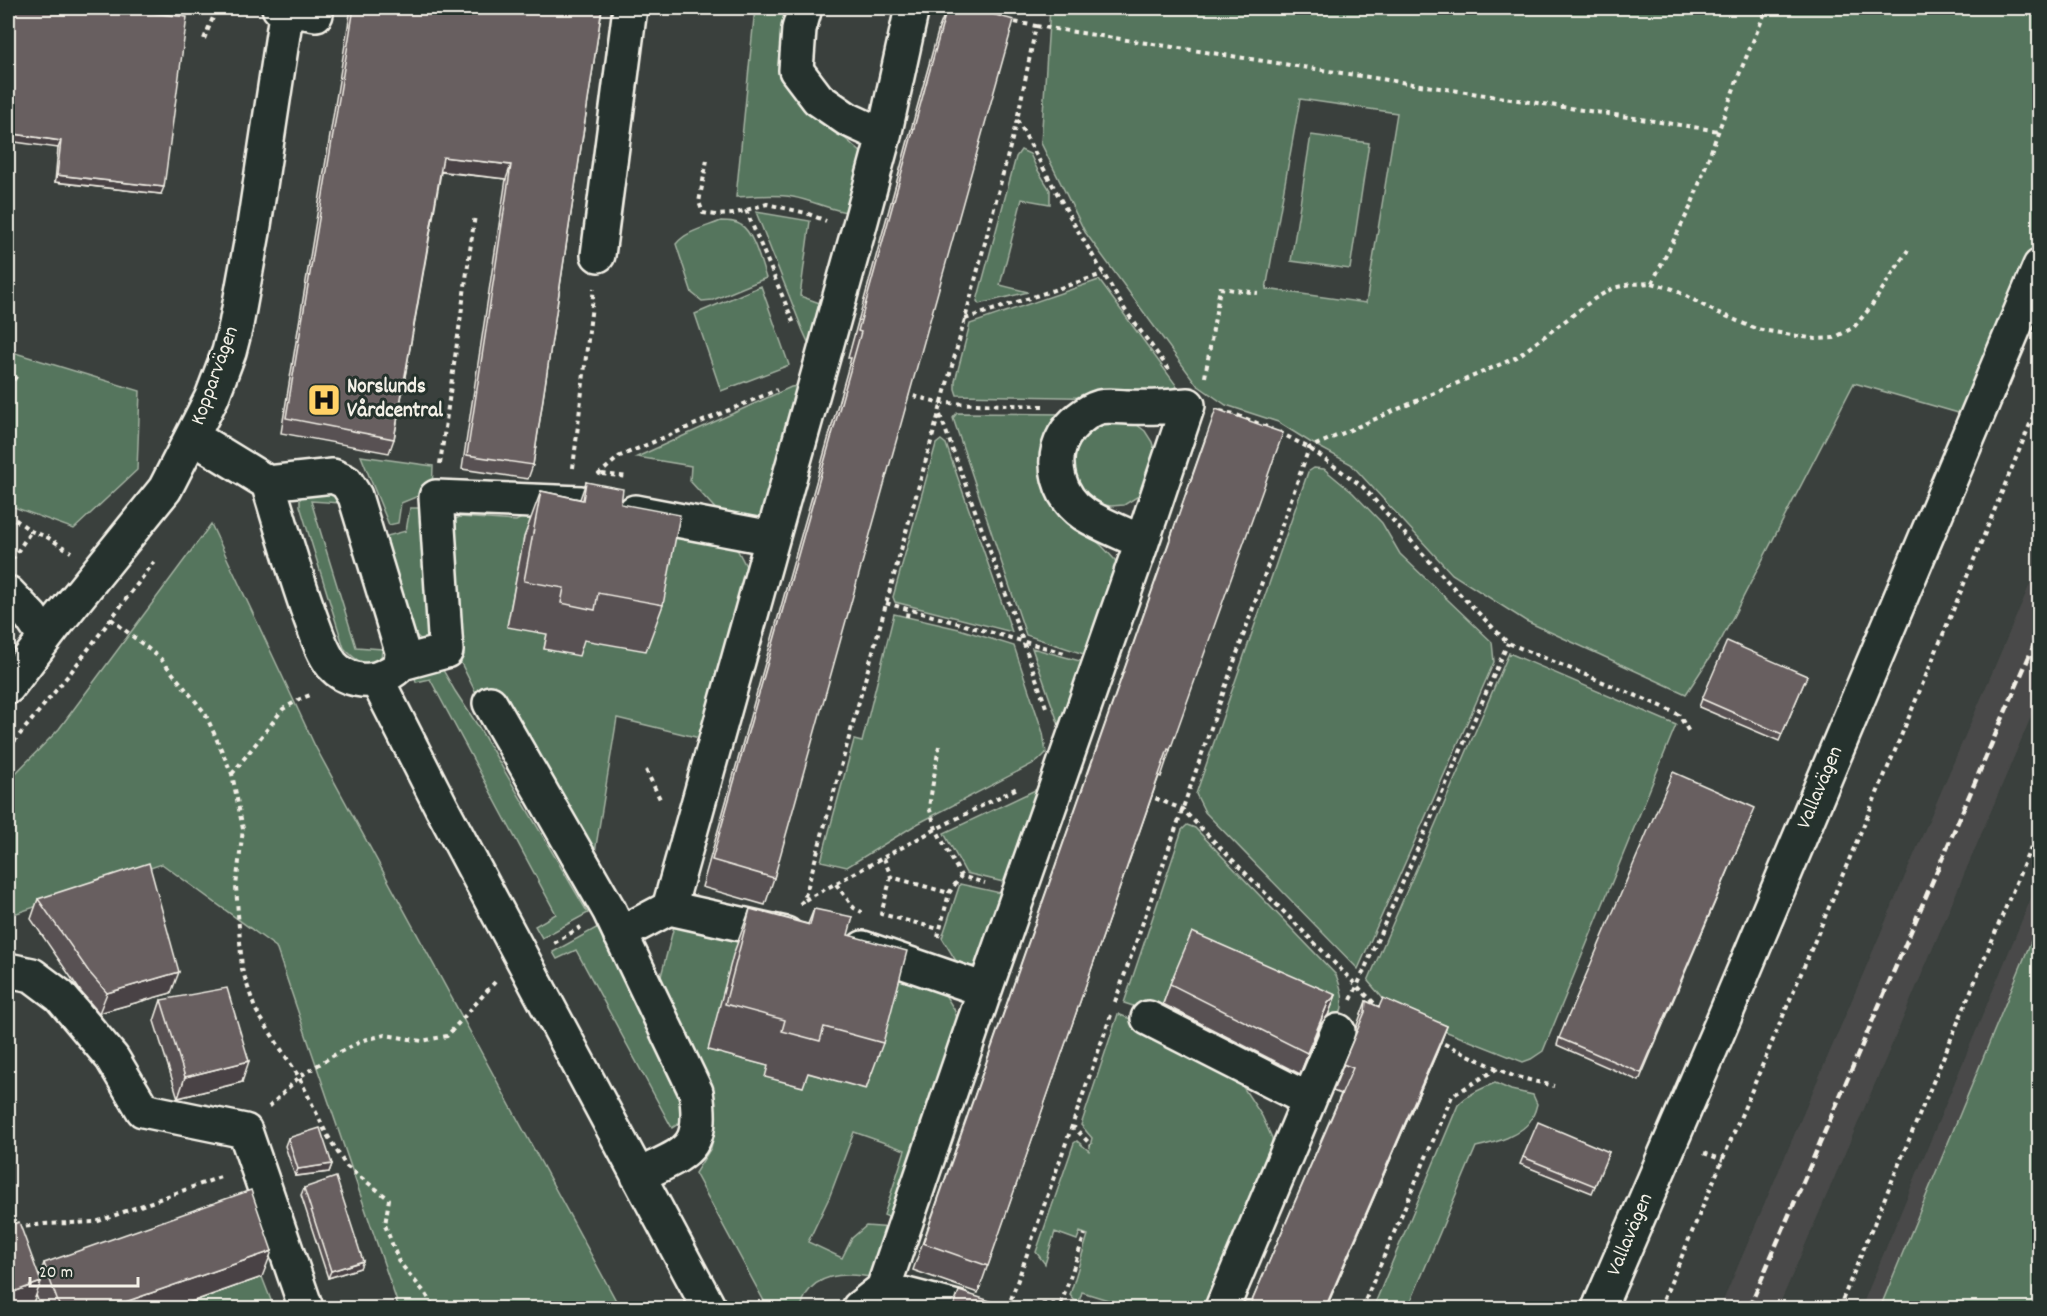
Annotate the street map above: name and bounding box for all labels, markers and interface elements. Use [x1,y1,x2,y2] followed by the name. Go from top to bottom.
[184,322,248,430] street label: Kopparvägen
[347,373,444,427] place label: Norslunds Vårdcentral
[306,382,342,418] hospital icon: Norslunds Vårdcentral
[1790,742,1852,834] street label: Vallavägen
[1600,1189,1662,1281] street label: Vallavägen
[30,1250,138,1288] scale bar
[39,1261,73,1286] text: 20 m

